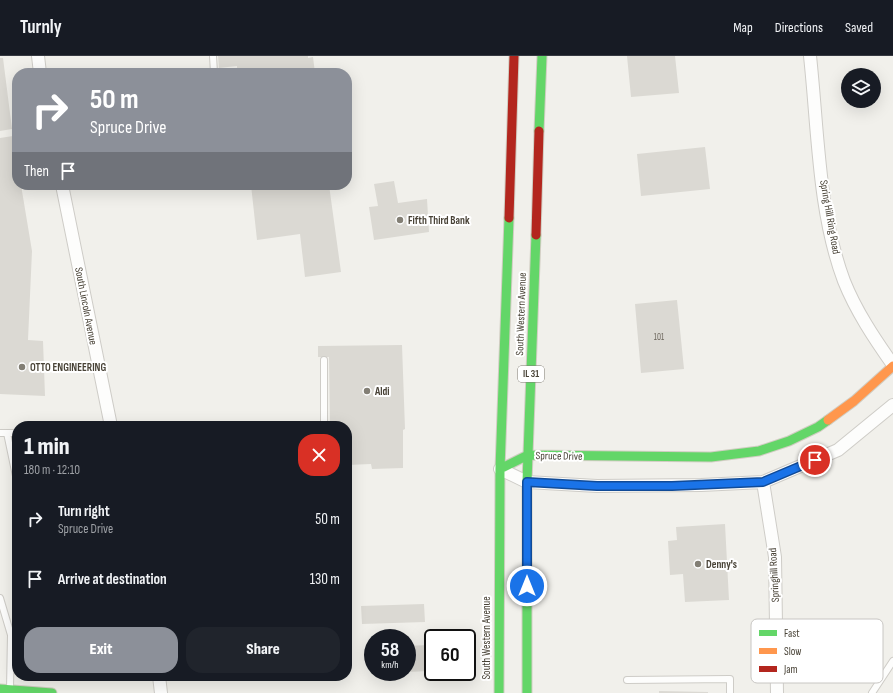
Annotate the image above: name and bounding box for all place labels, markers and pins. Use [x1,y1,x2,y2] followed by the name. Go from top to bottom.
[408,214,470,227] place label: Fifth Third Bank
[395,215,405,225] marker: Fifth Third Bank
[30,361,106,374] place label: OTTO ENGINEERING
[17,362,27,372] marker: OTTO ENGINEERING
[374,385,390,398] place label: Aldi
[362,386,372,396] marker: Aldi
[798,443,832,477] pin
[706,558,737,571] place label: Denny's
[693,559,703,569] marker: Denny's

